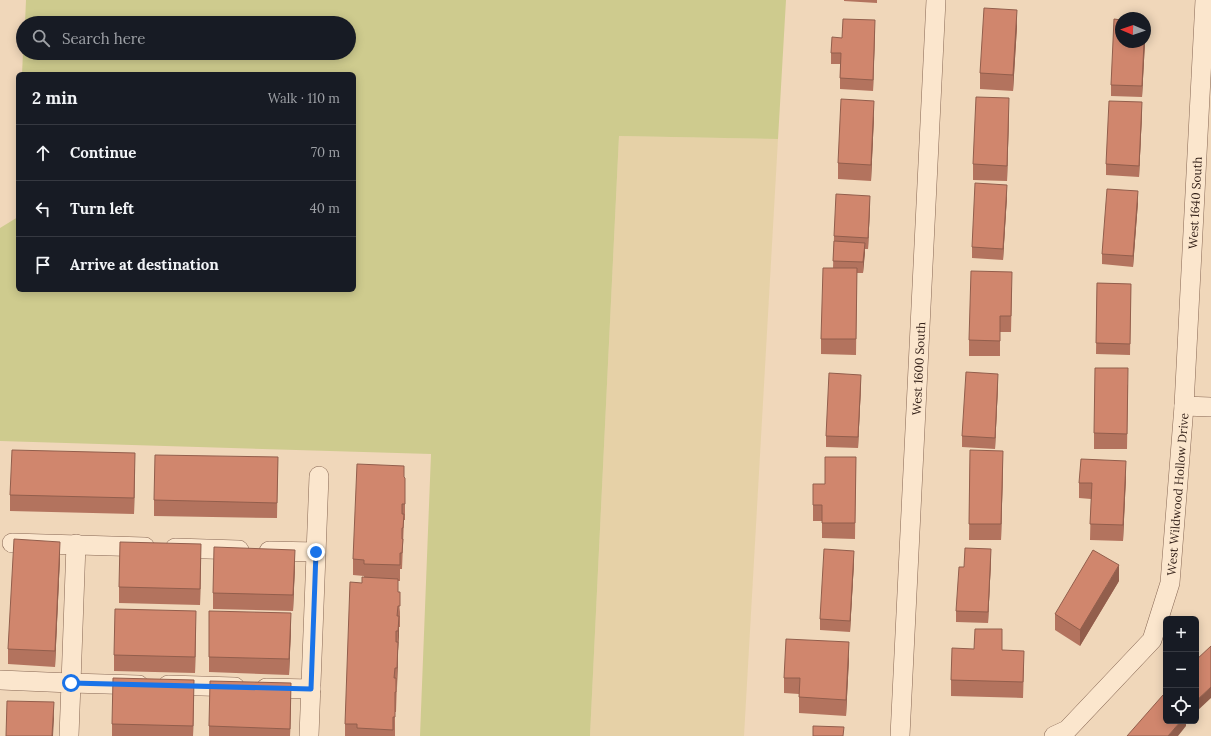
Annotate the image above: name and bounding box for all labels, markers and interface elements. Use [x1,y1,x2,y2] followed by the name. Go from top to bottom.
[1115,12,1151,48] north arrow
[16,16,356,60] search box
[30,27,52,49] icon: search
[62,29,145,48] text: Search here
[32,87,78,109] text: 2 min
[268,90,340,107] text: Walk · 110 m
[32,142,54,164] icon: ahead
[70,143,136,162] text: Continue
[311,144,340,161] text: 70 m
[1185,156,1204,249] street label: West 1640 South
[32,198,54,220] icon: left
[70,199,134,218] text: Turn left
[310,200,340,217] text: 40 m
[32,254,54,276] icon: arrive
[70,255,219,274] text: Arrive at destination
[908,321,928,416] street label: West 1600 South
[1163,412,1191,576] street label: West Wildwood Hollow Drive
[307,543,325,561] route end
[1163,616,1199,724] map controls
[1163,616,1199,652] button: +
[1163,652,1199,688] button: −
[62,674,80,692] route start
[1163,688,1199,724] button: locate

